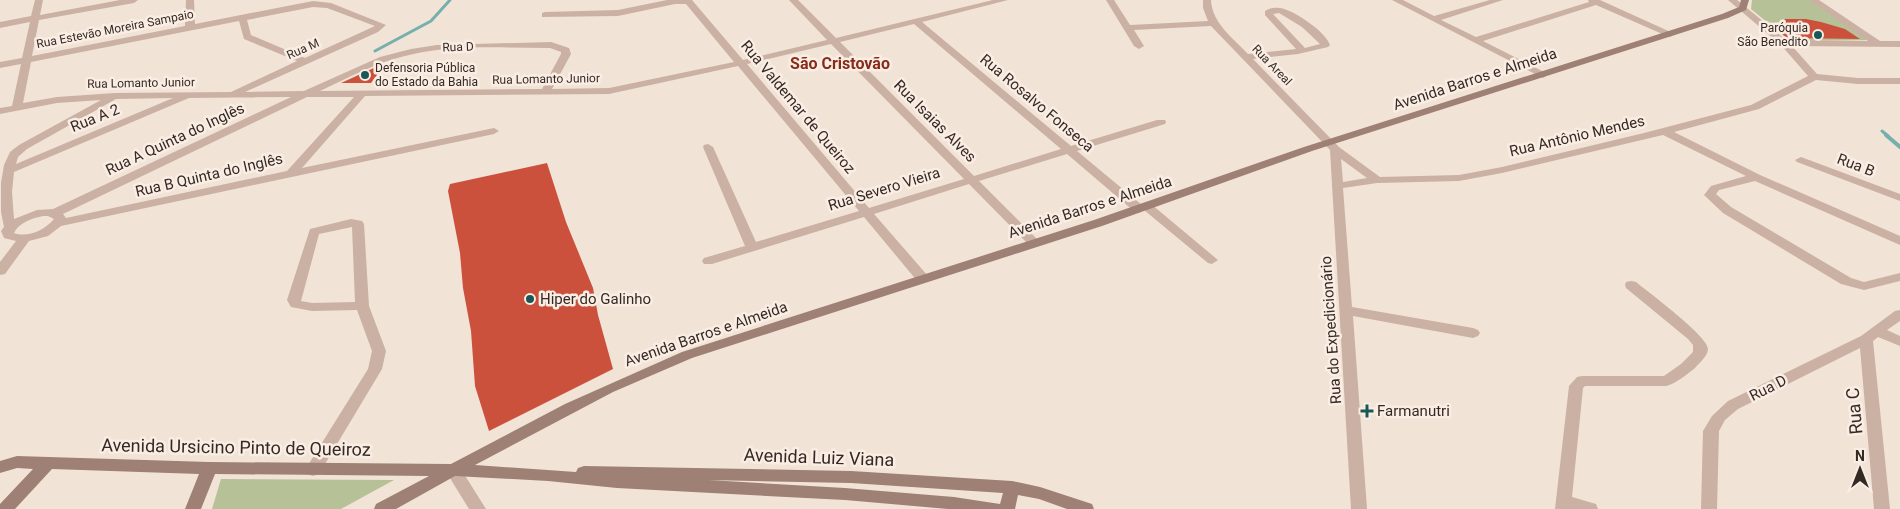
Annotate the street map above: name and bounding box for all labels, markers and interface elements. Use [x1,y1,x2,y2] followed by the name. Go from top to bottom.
[35,7,195,51] street label: Rua Estevão Moreira Sampaio
[1737,21,1808,49] place label: Paróquia São Benedito
[1812,29,1824,41] marker: Paróquia São Benedito
[285,36,321,62] street label: Rua M
[737,37,859,177] street label: Rua Valdemar de Queiroz
[442,39,474,55] street label: Rua D
[1249,42,1295,88] street label: Rua Areal
[1391,44,1559,114] street label: Avenida Barros e Almeida
[976,50,1098,156] street label: Rua Rosalvo Fonseca
[790,54,890,73] district label: São Cristovão
[375,61,478,89] place label: Defensoria Pública do Estado da Bahia
[359,69,371,81] marker: Defensoria Pública do Estado da Bahia
[492,71,600,87] street label: Rua Lomanto Junior
[87,75,195,91] street label: Rua Lomanto Junior
[890,76,980,166] street label: Rua Isaias Alves
[103,99,247,179] street label: Rua A Quinta do Inglês
[68,100,122,136] street label: Rua A 2
[1508,112,1646,160] street label: Rua Antônio Mendes
[134,149,284,201] street label: Rua B Quinta do Inglês
[1835,150,1877,180] street label: Rua B
[826,163,942,215] street label: Rua Severo Vieira
[1006,172,1174,242] street label: Avenida Barros e Almeida
[1317,255,1345,405] street label: Rua do Expedicionário
[540,290,651,308] place label: Hiper do Galinho
[524,293,536,305] marker: Hiper do Galinho
[622,298,790,370] street label: Avenida Barros e Almeida
[1746,371,1790,405] street label: Rua D
[1841,387,1867,435] street label: Rua C
[1377,402,1450,420] place label: Farmanutri
[1361,405,1373,417] marker: Farmanutri
[101,434,371,460] street label: Avenida Ursicino Pinto de Queiroz
[743,444,895,470] street label: Avenida Luiz Viana
[1835,444,1885,494] north arrow
[1855,448,1865,464] text: N

